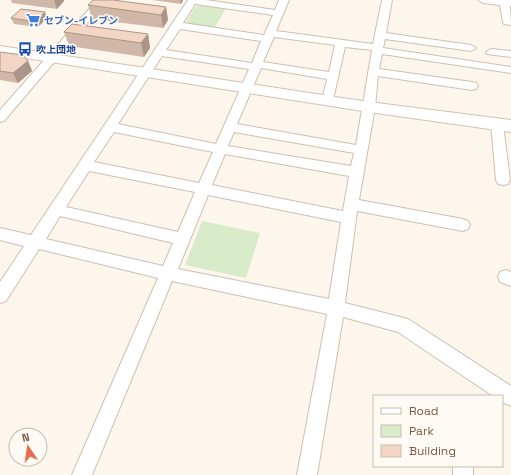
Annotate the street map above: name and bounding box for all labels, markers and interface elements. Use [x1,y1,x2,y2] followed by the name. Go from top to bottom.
[25,12,41,28] supermarket icon: セブン-イレブン
[44,14,118,27] place label: セブン-イレブン
[17,41,33,57] bus stop icon: 吹上団地
[36,43,76,56] place label: 吹上団地
[373,395,503,467] legend
[409,403,438,419] text: Road
[409,423,434,439] text: Park
[8,427,48,467] north arrow
[21,430,31,445] text: N
[409,443,456,459] text: Building

